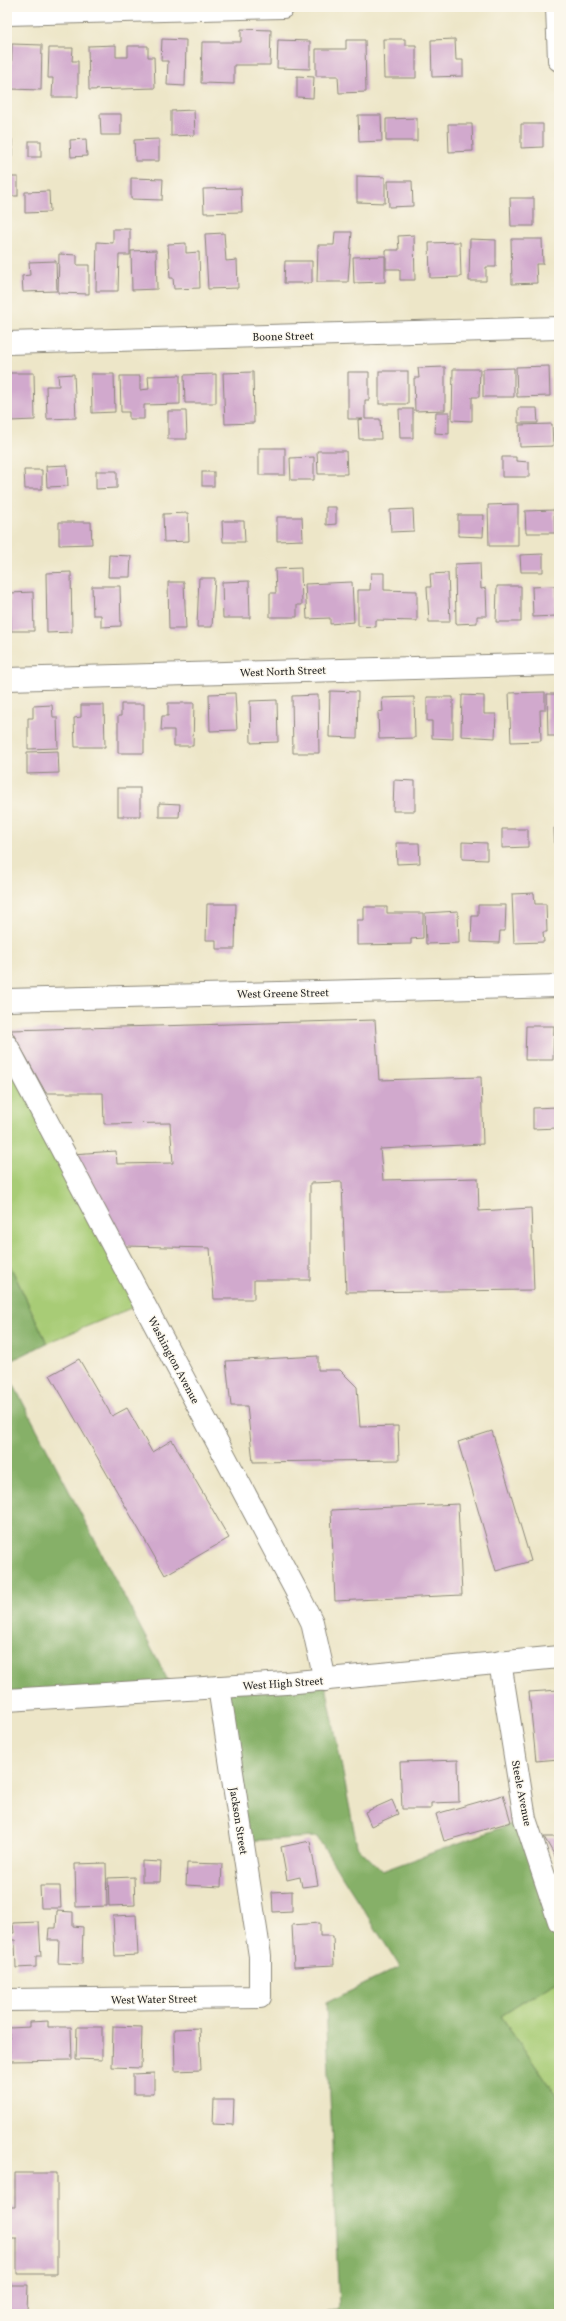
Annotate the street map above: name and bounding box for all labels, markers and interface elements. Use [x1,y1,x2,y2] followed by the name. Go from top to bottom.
[252,329,314,346] street label: Boone Street
[240,663,327,681] street label: West North Street
[237,986,329,1003] street label: West Greene Street
[143,1314,202,1407] street label: Washington Avenue
[242,1674,324,1695] street label: West High Street
[507,1759,534,1828] street label: Steele Avenue
[225,1787,250,1856] street label: Jackson Street
[111,1992,197,2009] street label: West Water Street

